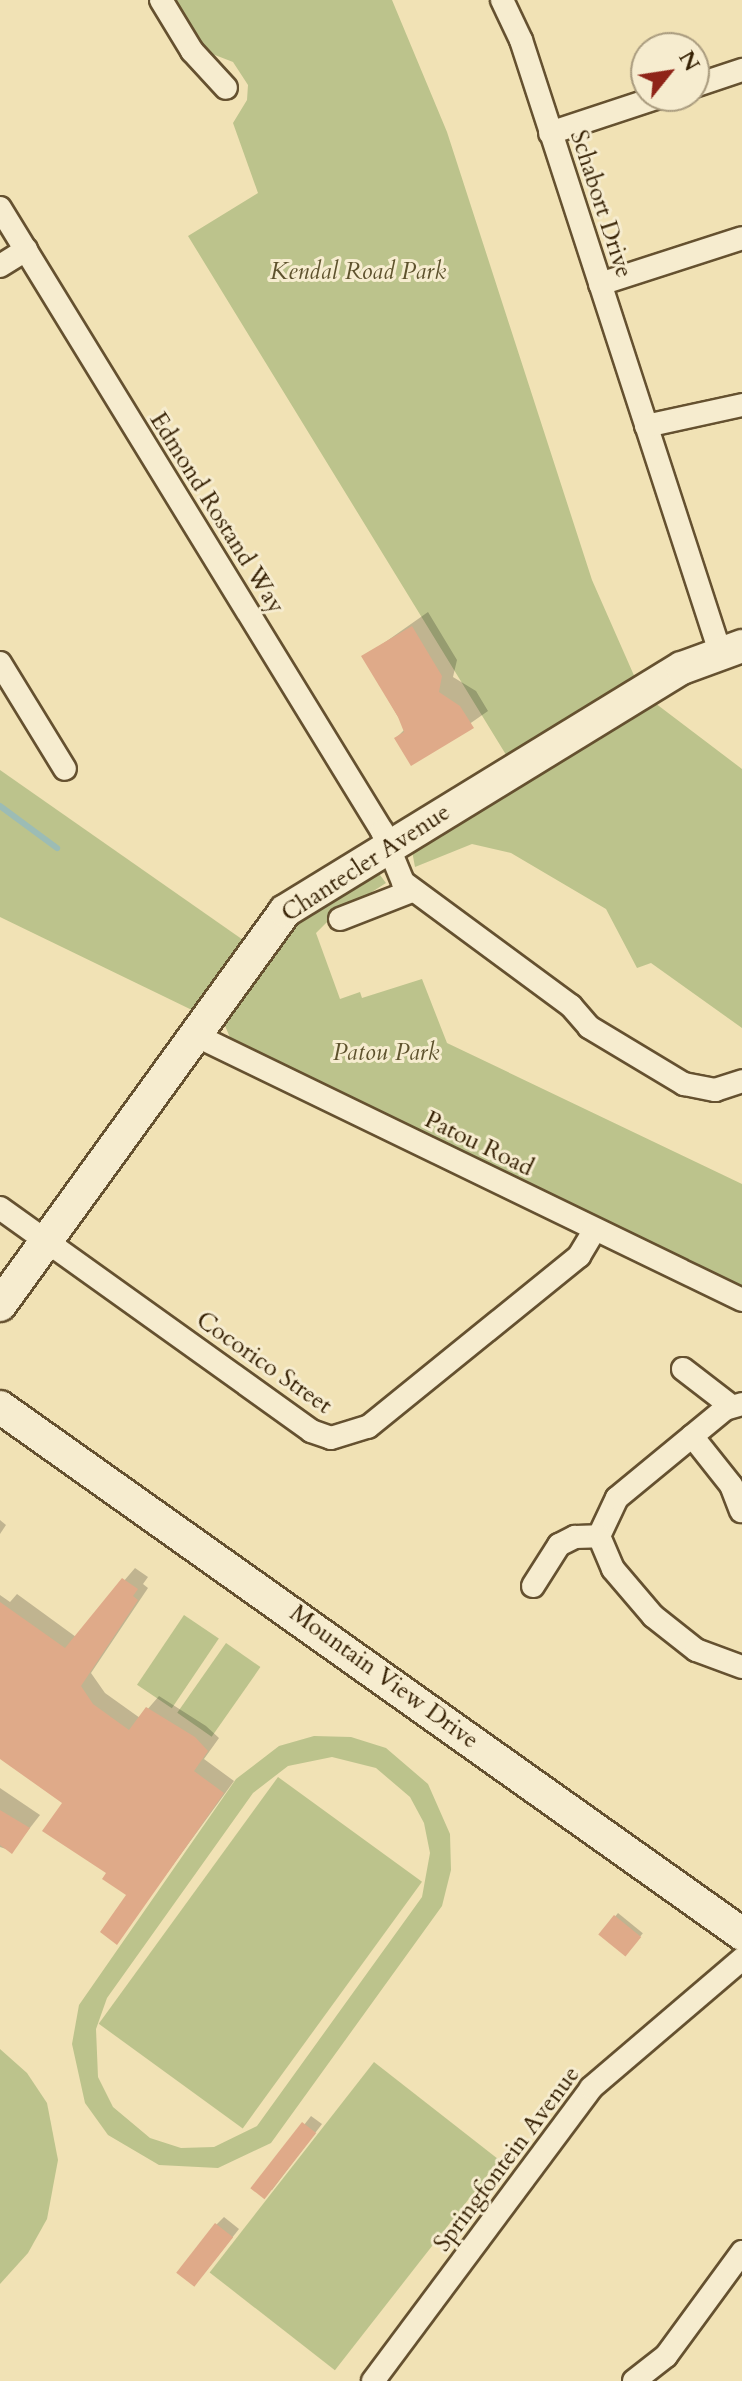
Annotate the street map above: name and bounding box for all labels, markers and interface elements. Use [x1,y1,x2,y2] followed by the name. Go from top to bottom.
[630,32,710,112] north arrow
[671,45,707,77] text: N
[564,127,638,281] street label: Schabort Drive
[270,258,446,286] park label: Kendal Road Park
[143,407,291,619] street label: Edmond Rostand Way
[276,798,456,928] street label: Chantecler Avenue
[333,1039,439,1067] park label: Patou Park
[420,1105,538,1183] street label: Patou Road
[191,1306,337,1420] street label: Cocorico Street
[284,1599,484,1755] street label: Mountain View Drive
[428,2061,586,2257] street label: Springfontein Avenue

